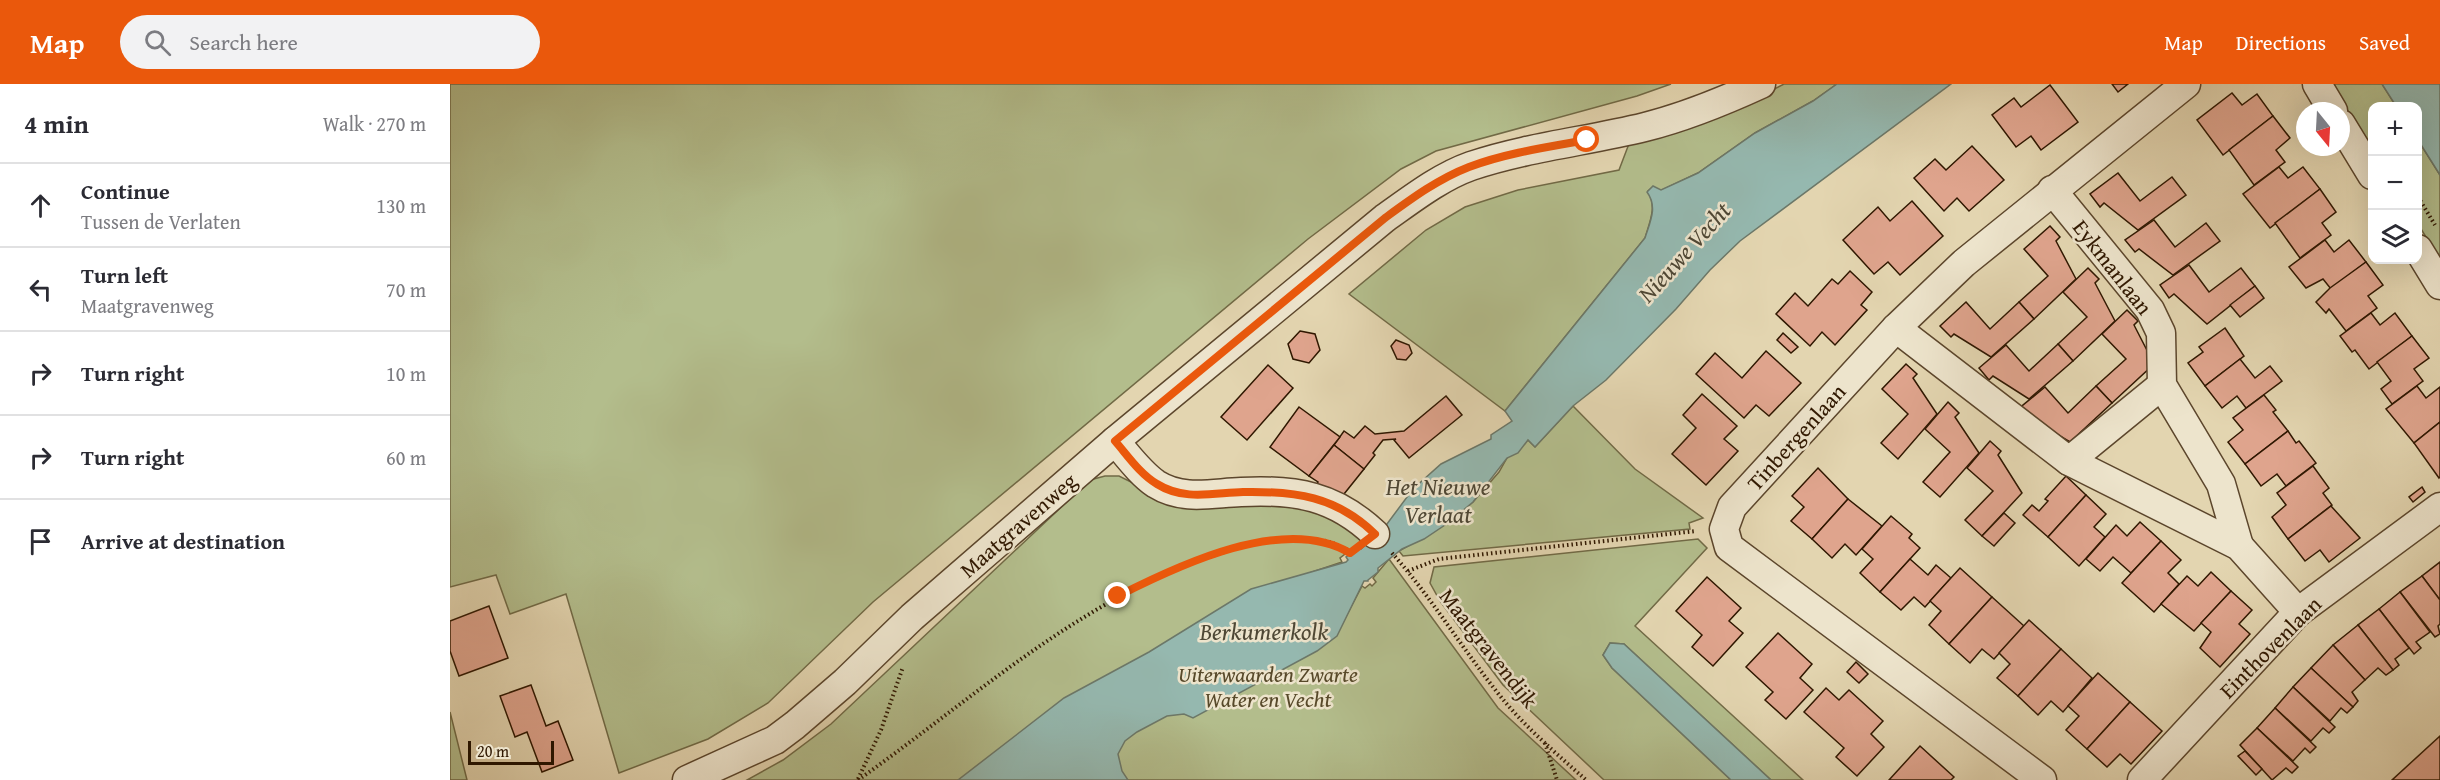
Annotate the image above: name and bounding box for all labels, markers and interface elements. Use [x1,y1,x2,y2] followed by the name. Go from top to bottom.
[120,15,540,69] search box
[30,22,84,63] text: Map
[141,26,174,59] icon: search
[189,26,298,58] text: Search here
[2164,27,2203,58] text: Map
[2236,27,2326,58] text: Directions
[2359,27,2410,58] text: Saved
[2296,102,2350,156] north arrow
[2368,102,2422,264] map controls
[2368,102,2422,156] button: +
[24,104,89,143] text: 4 min
[323,109,426,138] text: Walk · 270 m
[1573,126,1599,152] route start
[2368,156,2422,210] button: −
[81,175,170,207] text: Continue
[24,189,57,222] icon: ahead
[376,191,426,220] text: 130 m
[1629,194,1739,311] water label: Nieuwe Vecht
[81,207,241,236] text: Tussen de Verlaten
[2368,210,2422,264] button: layers
[2066,213,2161,322] street label: Eykmanlaan
[81,259,168,291] text: Turn left
[24,273,57,306] icon: left
[386,275,426,304] text: 70 m
[81,291,214,320] text: Maatgravenweg
[24,357,57,390] icon: right
[81,357,184,389] text: Turn right
[386,359,426,388] text: 10 m
[1739,376,1853,498] street label: Tinbergenlaan
[24,441,57,474] icon: right
[81,441,184,473] text: Turn right
[386,443,426,472] text: 60 m
[952,465,1084,585] street label: Maatgravenweg
[1385,469,1491,532] water label: Het Nieuwe Verlaat
[24,525,57,558] icon: arrive
[81,525,285,557] text: Arrive at destination
[1432,581,1547,715] street label: Maatgravendijk
[1104,582,1130,608] route end
[2212,588,2329,705] street label: Einthovenlaan
[1199,614,1328,649] water label: Berkumerkolk
[1178,658,1358,715] park label: Uiterwaarden Zwarte Water en Vecht
[468,738,554,766] scale bar
[477,739,509,763] text: 20 m

